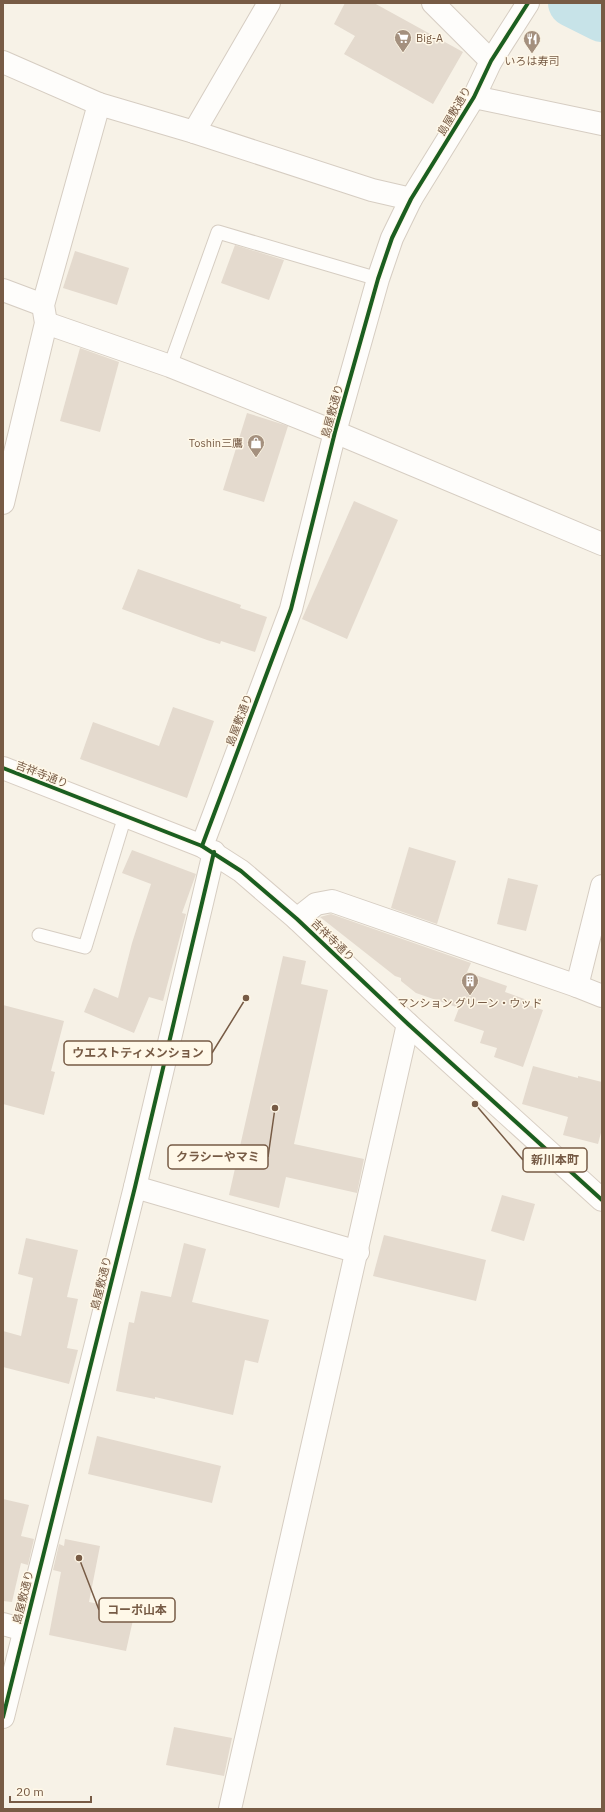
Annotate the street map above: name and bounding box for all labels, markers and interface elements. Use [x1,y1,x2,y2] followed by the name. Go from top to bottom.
[393,28,413,53] supermarket icon: Big-A
[522,29,542,54] restaurant icon: いろは寿司
[416,31,443,45] place label: Big-A
[505,54,560,68] place label: いろは寿司
[434,84,474,138] street label: 島屋敷通り
[318,383,346,439] street label: 島屋敷通り
[246,433,266,458] shop icon: Toshin三鷹
[189,436,243,450] place label: Toshin三鷹
[223,692,255,748] street label: 島屋敷通り
[14,758,70,790] street label: 吉祥寺通り
[308,916,358,964] street label: 吉祥寺通り
[460,971,480,996] building icon: マンション グリーン・ウッド
[397,996,543,1010] place label: マンション グリーン・ウッド
[64,1041,212,1065] callout: ウエストティメンション
[72,1045,204,1060] text: ウエストティメンション
[168,1145,268,1169] callout: クラシーやマミ
[523,1148,587,1172] callout: 新川本町
[176,1149,260,1164] text: クラシーやマミ
[531,1152,579,1167] text: 新川本町
[88,1255,114,1311] street label: 島屋敷通り
[10,1569,36,1625] street label: 島屋敷通り
[99,1598,175,1622] callout: コーポ山本
[107,1602,167,1617] text: コーポ山本
[10,1778,91,1804] scale bar
[16,1784,44,1799] text: 20 m

